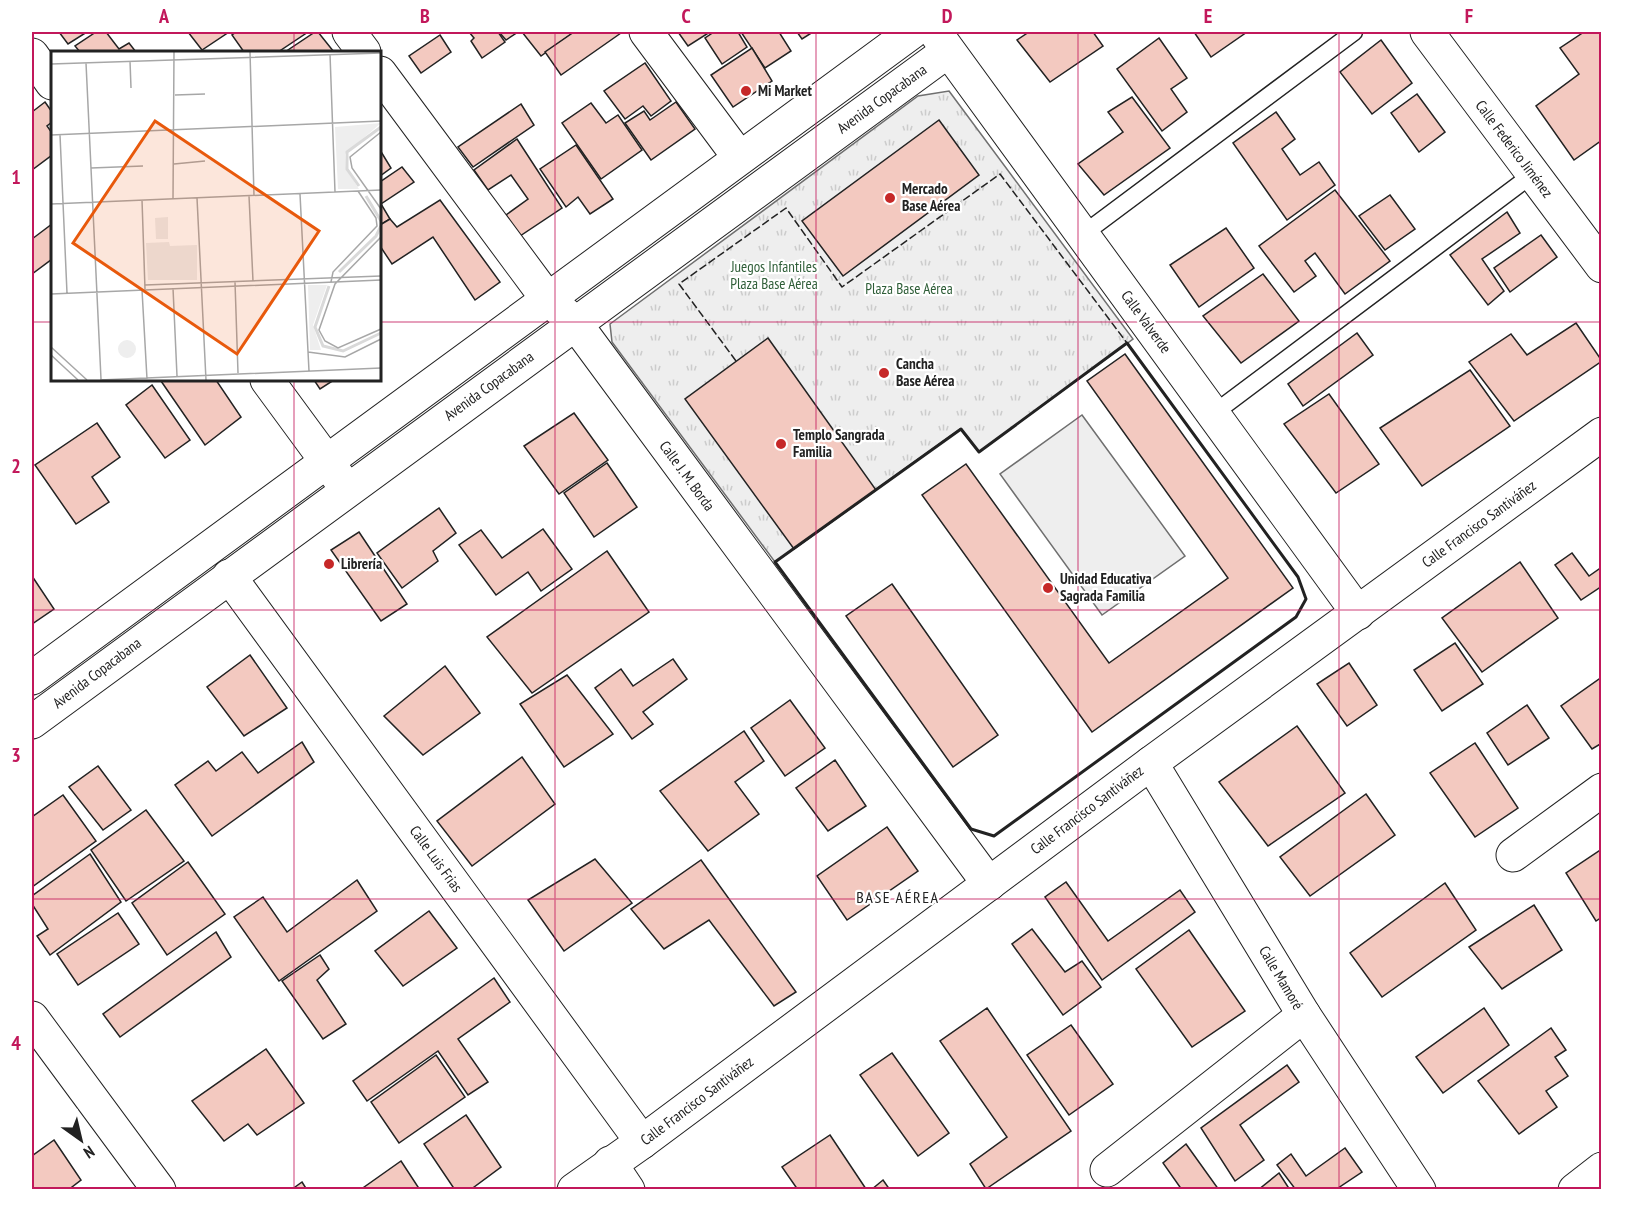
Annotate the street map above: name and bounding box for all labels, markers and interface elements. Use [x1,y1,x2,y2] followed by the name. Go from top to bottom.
[158,3,170,29] text: A
[420,3,430,29] text: B
[681,3,691,29] text: C
[942,3,953,29] text: D
[1204,3,1212,29] text: E
[1465,3,1473,29] text: F
[51,51,381,381] inset map
[833,60,930,137] street label: Avenida Copacabana
[758,81,812,100] place label: Mi Market
[739,84,753,98] marker: Mi Market
[1472,96,1557,201] street label: Calle Federico Jiménez
[11,164,21,190] text: 1
[902,179,961,215] place label: Mercado Base Aérea
[883,191,897,205] marker: Mercado Base Aérea
[730,257,818,293] park label: Juegos Infantiles Plaza Base Aérea
[865,279,953,298] park label: Plaza Base Aérea
[1117,286,1176,357] street label: Calle Valverde
[440,347,537,424] street label: Avenida Copacabana
[896,354,955,390] place label: Cancha Base Aérea
[877,366,891,380] marker: Cancha Base Aérea
[793,425,885,461] place label: Templo Sangrada Familia
[656,437,719,514] street label: Calle J. M. Borda
[774,437,788,451] marker: Templo Sangrada Familia
[11,453,21,479] text: 2
[1418,476,1540,571] street label: Calle Francisco Santiváñez
[341,554,382,573] place label: Librería
[322,557,336,571] marker: Librería
[1060,569,1152,605] place label: Unidad Educativa Sagrada Familia
[1041,581,1055,595] marker: Unidad Educativa Sagrada Familia
[49,633,145,712] street label: Avenida Copacabana
[11,742,21,768] text: 3
[1026,761,1147,858] street label: Calle Francisco Santiváñez
[406,822,467,896] street label: Calle Luis Frias
[856,887,940,907] district label: BASE AÉREA
[1255,942,1308,1013] street label: Calle Mamoré
[11,1030,21,1056] text: 4
[636,1052,757,1149] street label: Calle Francisco Santiváñez
[51,1110,111,1170] north arrow
[80,1142,99,1163] text: N

